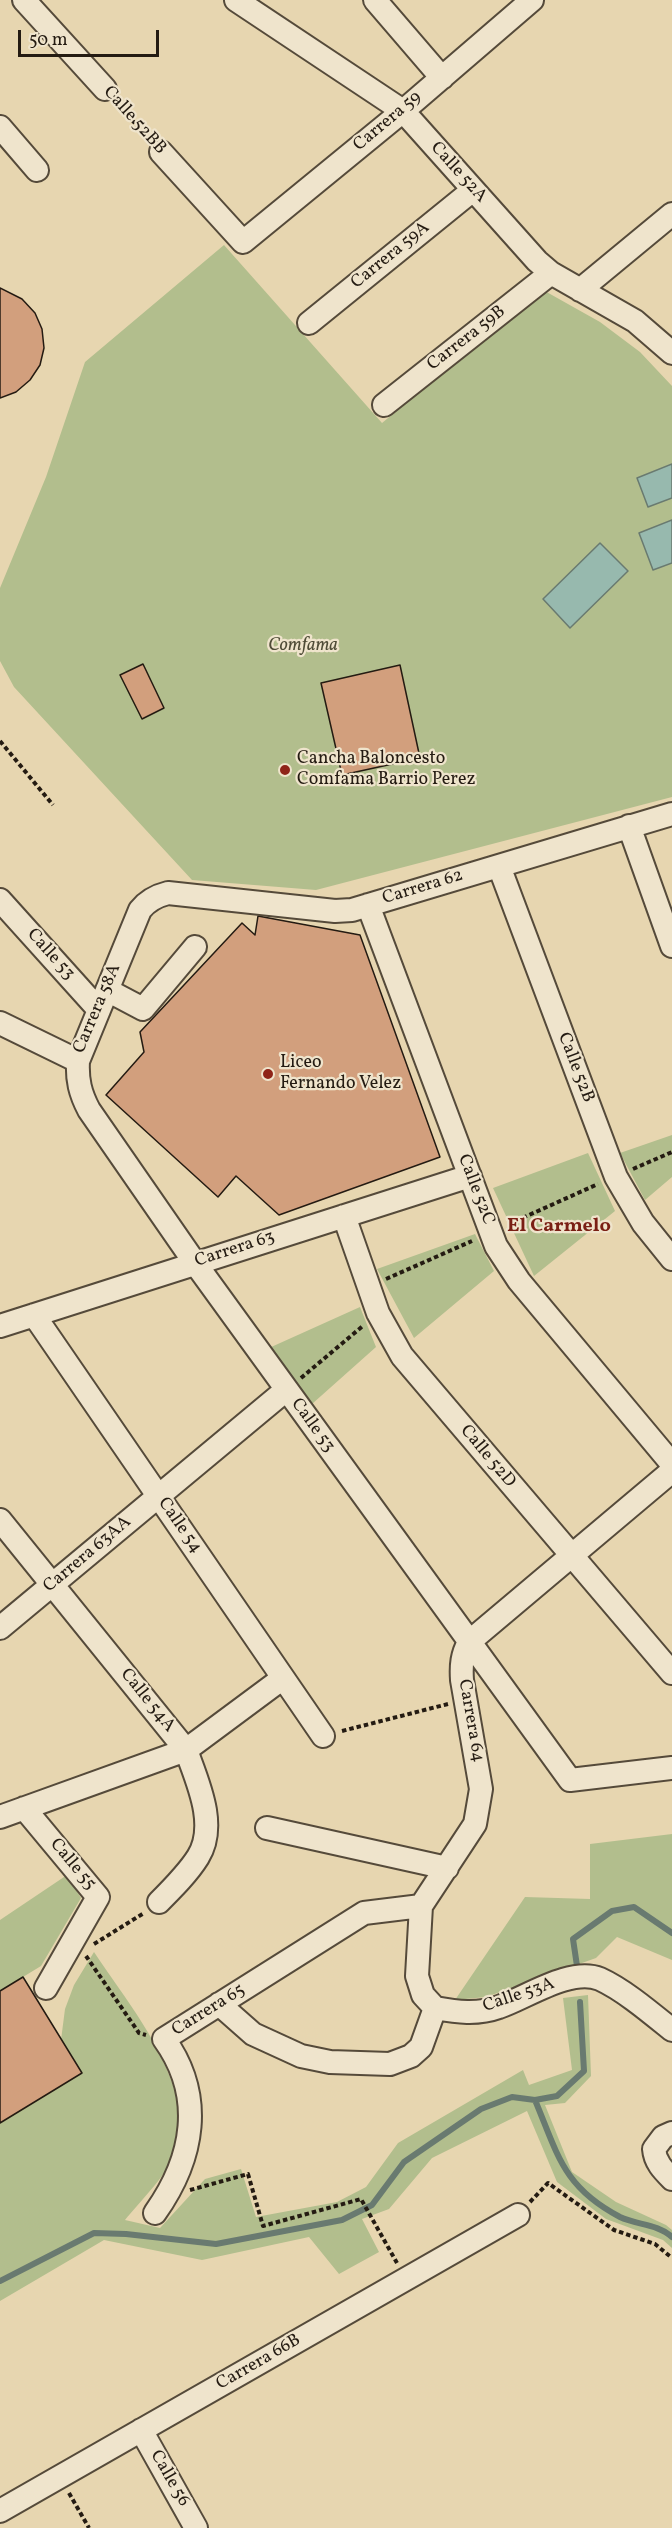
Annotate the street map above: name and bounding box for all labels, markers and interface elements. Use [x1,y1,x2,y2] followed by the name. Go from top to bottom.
[21,18,162,56] scale bar
[29,28,68,53] text: 50 m
[98,82,170,160] street label: Calle 52BB
[350,87,426,157] street label: Carrera 59
[425,138,491,208] street label: Calle 52A
[347,218,435,294] street label: Carrera 59A
[424,302,510,376] street label: Carrera 59B
[268,636,338,658] park label: Comfama
[297,749,475,792] place label: Cancha Baloncesto Comfama Barrio Perez
[278,763,292,777] marker: Cancha Baloncesto Comfama Barrio Perez
[380,866,466,910] street label: Carrera 62
[21,925,79,985] street label: Calle 53
[70,961,126,1057] street label: Carrera 58A
[552,1030,598,1106] street label: Calle 52B
[280,1053,401,1096] place label: Liceo Fernando Velez
[261,1067,275,1081] marker: Liceo Fernando Velez
[452,1152,498,1228] street label: Calle 52C
[507,1215,611,1239] district label: El Carmelo
[192,1227,278,1273] street label: Carrera 63
[285,1395,339,1457] street label: Calle 53
[455,1421,519,1493] street label: Calle 52D
[152,1494,206,1558] street label: Calle 54
[40,1512,136,1598] street label: Carrera 63AA
[115,1665,179,1737] street label: Calle 54A
[452,1678,488,1764] street label: Carrera 64
[44,1835,100,1895] street label: Calle 55
[480,1974,558,2018] street label: Calle 53A
[168,1980,250,2042] street label: Carrera 65
[213,2330,305,2396] street label: Carrera 66B
[144,2447,194,2511] street label: Calle 56

